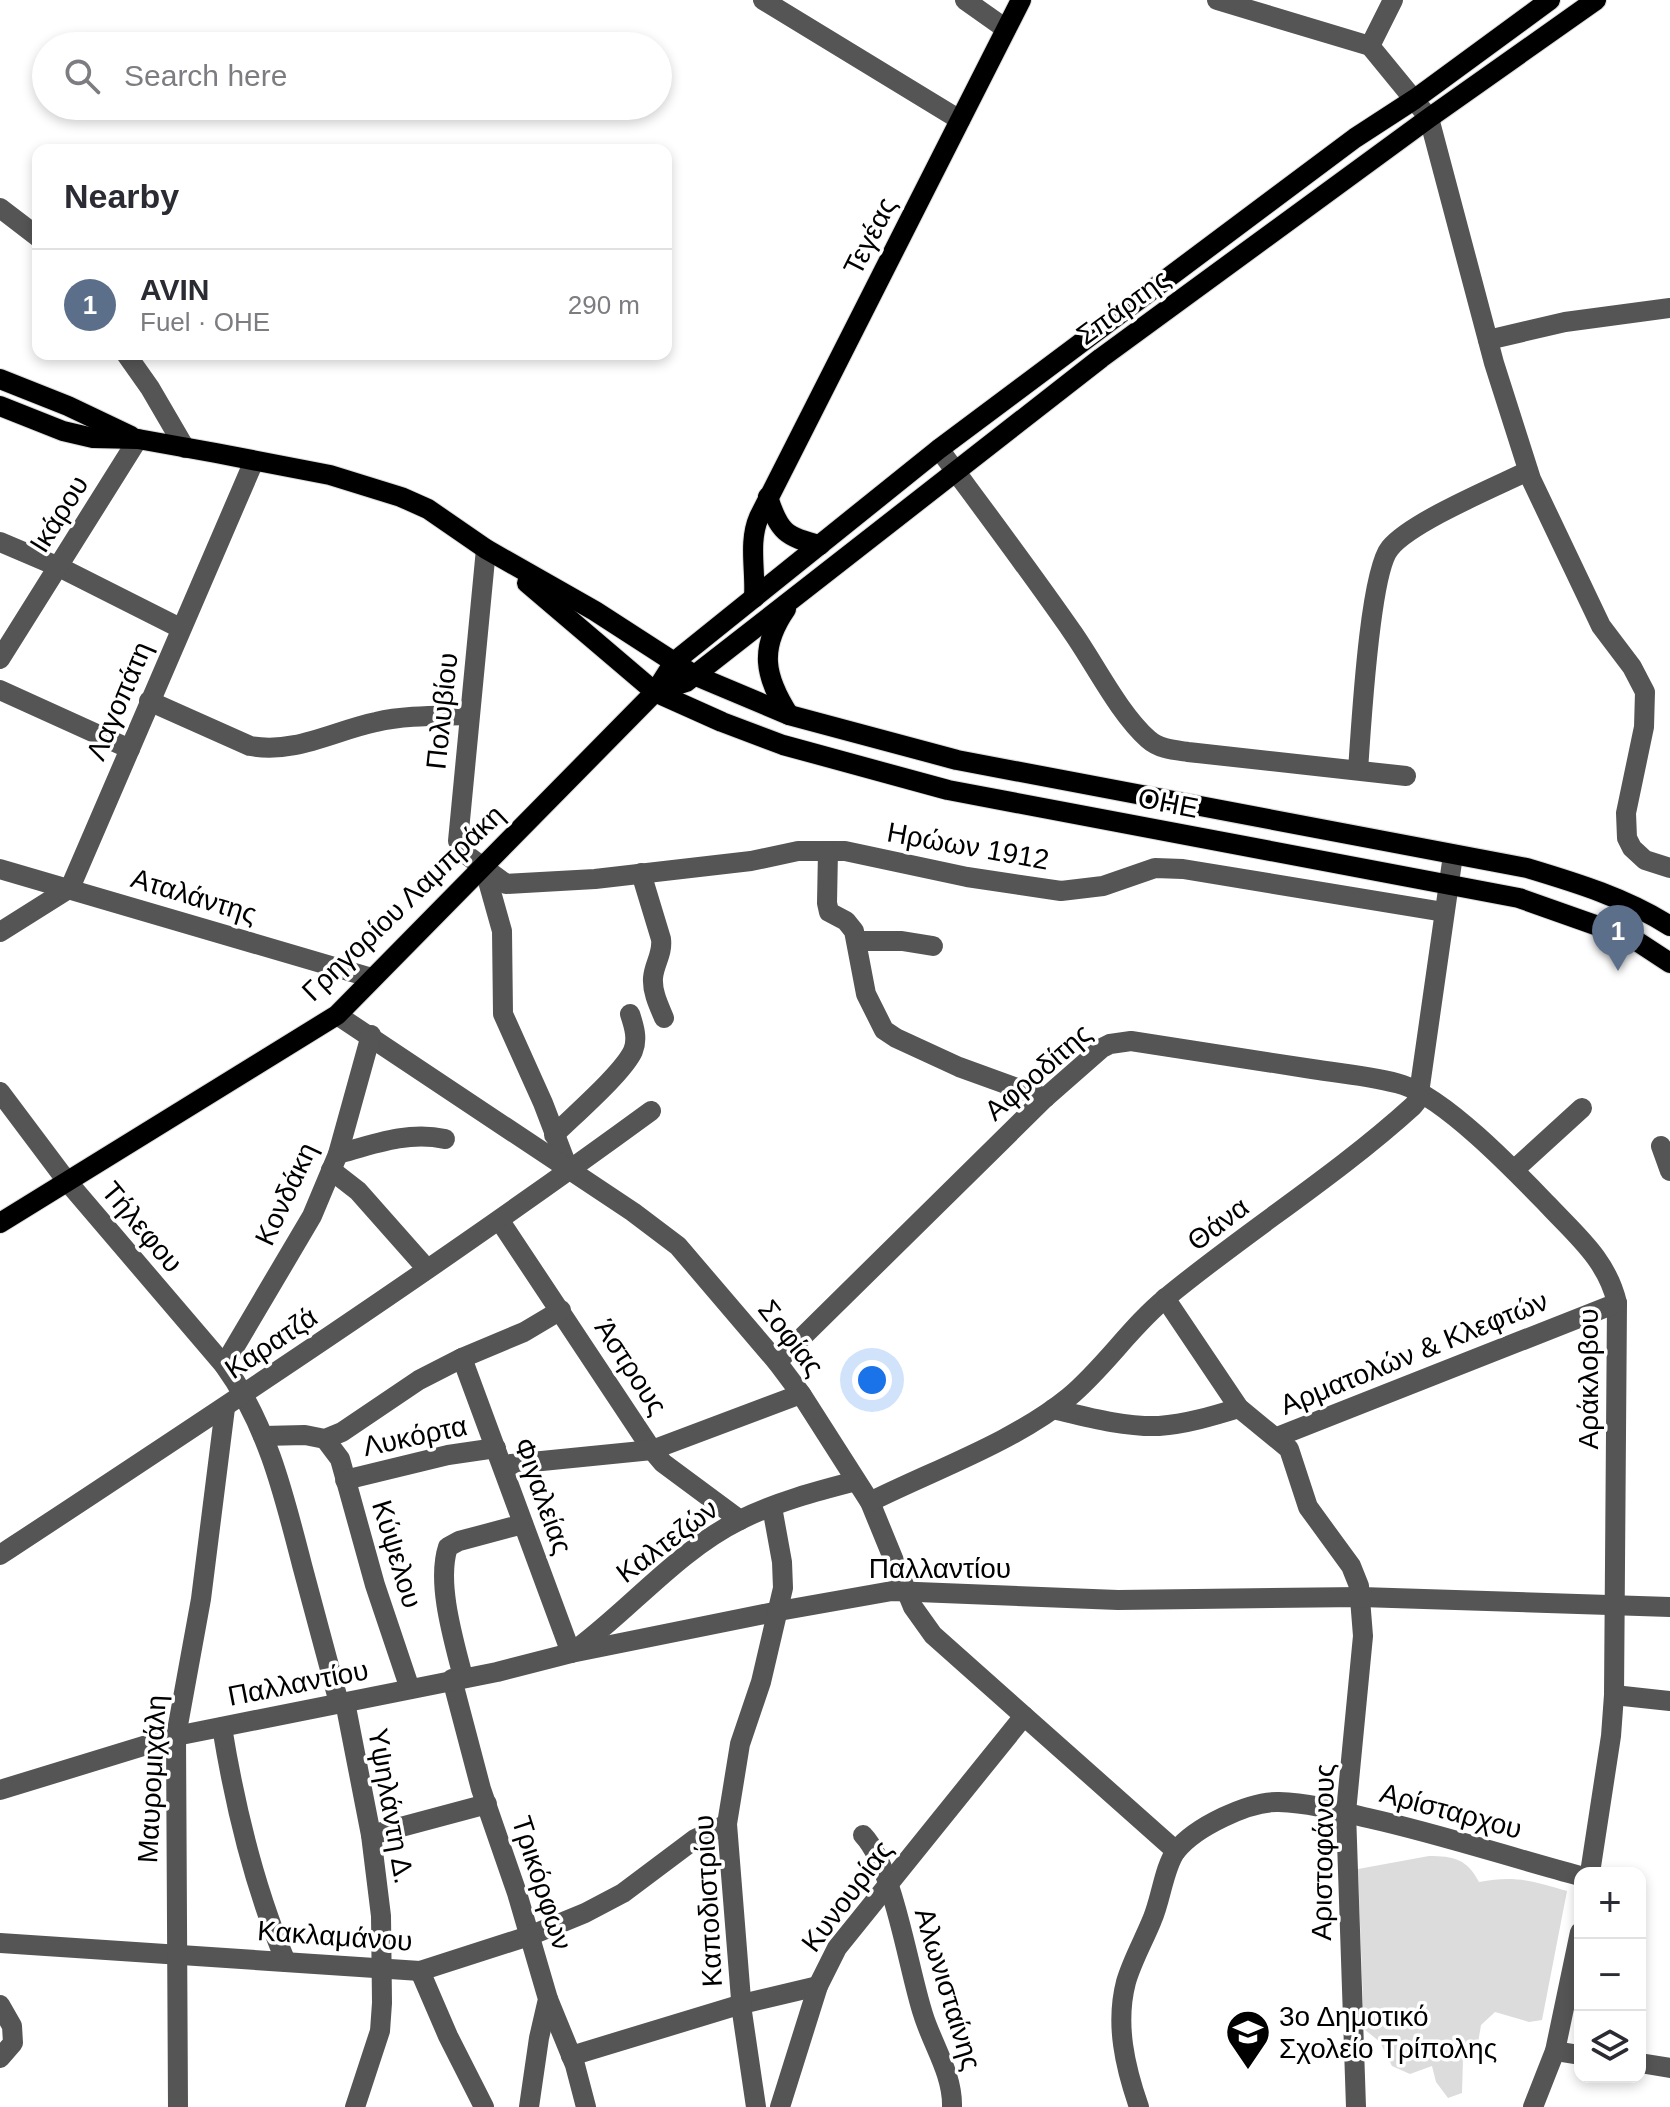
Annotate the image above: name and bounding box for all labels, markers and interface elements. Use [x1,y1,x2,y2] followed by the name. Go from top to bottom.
[32,32,672,120] search box
[60,54,104,98] icon: search
[124,59,287,92] text: Search here
[64,177,179,215] text: Nearby
[837,192,903,280] street label: Τεγέας
[1071,263,1175,351] street label: Σπάρτης
[140,273,209,306] text: AVIN
[83,290,97,320] text: 1
[568,290,640,320] text: 290 m
[140,307,270,337] text: Fuel · ΟΗΕ
[23,470,95,558] street label: Ικάρου
[80,637,158,765] street label: Λαγοπάτη
[420,651,464,771] street label: Πολυβίου
[1135,782,1201,824] street label: ΟΗΕ
[296,799,510,1007] street label: Γρηγορίου Λαμπράκη
[885,817,1051,875] street label: Ηρώων 1912
[128,862,260,930] street label: Αταλάντης
[1592,905,1644,971] pin: 1
[979,1018,1097,1126] street label: Αφροδίτης
[249,1138,323,1250] street label: Κονδάκη
[95,1176,189,1278] street label: Τήλεφου
[1181,1191,1255,1257] street label: Θάνα
[1276,1285,1552,1421] street label: Αρματολών & Κλεφτών
[752,1294,830,1382] street label: Σοφίας
[219,1301,323,1385] street label: Καρατζά
[1573,1309,1604,1449] street label: Αράκλοβου
[589,1314,673,1420] street label: Άστρους
[852,1360,892,1400] your location
[360,1410,470,1462] street label: Λυκόρτα
[508,1434,578,1558] street label: Φιγαλείας
[610,1493,724,1589] street label: Καλτεζών
[366,1496,428,1612] street label: Κύψελου
[869,1553,1011,1584] street label: Παλλαντίου
[225,1654,371,1712] street label: Παλλαντίου
[132,1694,172,1864] street label: Μαυρομιχάλη
[362,1726,420,1886] street label: Υψηλάντη Δ.
[1306,1763,1340,1941] street label: Αριστοφάνους
[1377,1777,1525,1845] street label: Αρίσταρχου
[506,1812,578,1954] street label: Τρικόρφων
[688,1814,728,1988] street label: Καποδιστρίου
[795,1834,899,1958] street label: Κυνουρίας
[1574,1867,1646,2083] map controls
[1574,1867,1646,1939] button: +
[909,1904,987,2074] street label: Αλωνισταίνης
[256,1915,414,1957] street label: Κακλαμάνου
[1574,1939,1646,2011] button: −
[1279,2001,1497,2064] place label: 3ο Δημοτικό Σχολείο Τρίπολης
[1224,2008,1272,2071] school or university icon: 3ο Δημοτικό Σχολείο Τρίπολης
[1574,2011,1646,2083] button: layers

